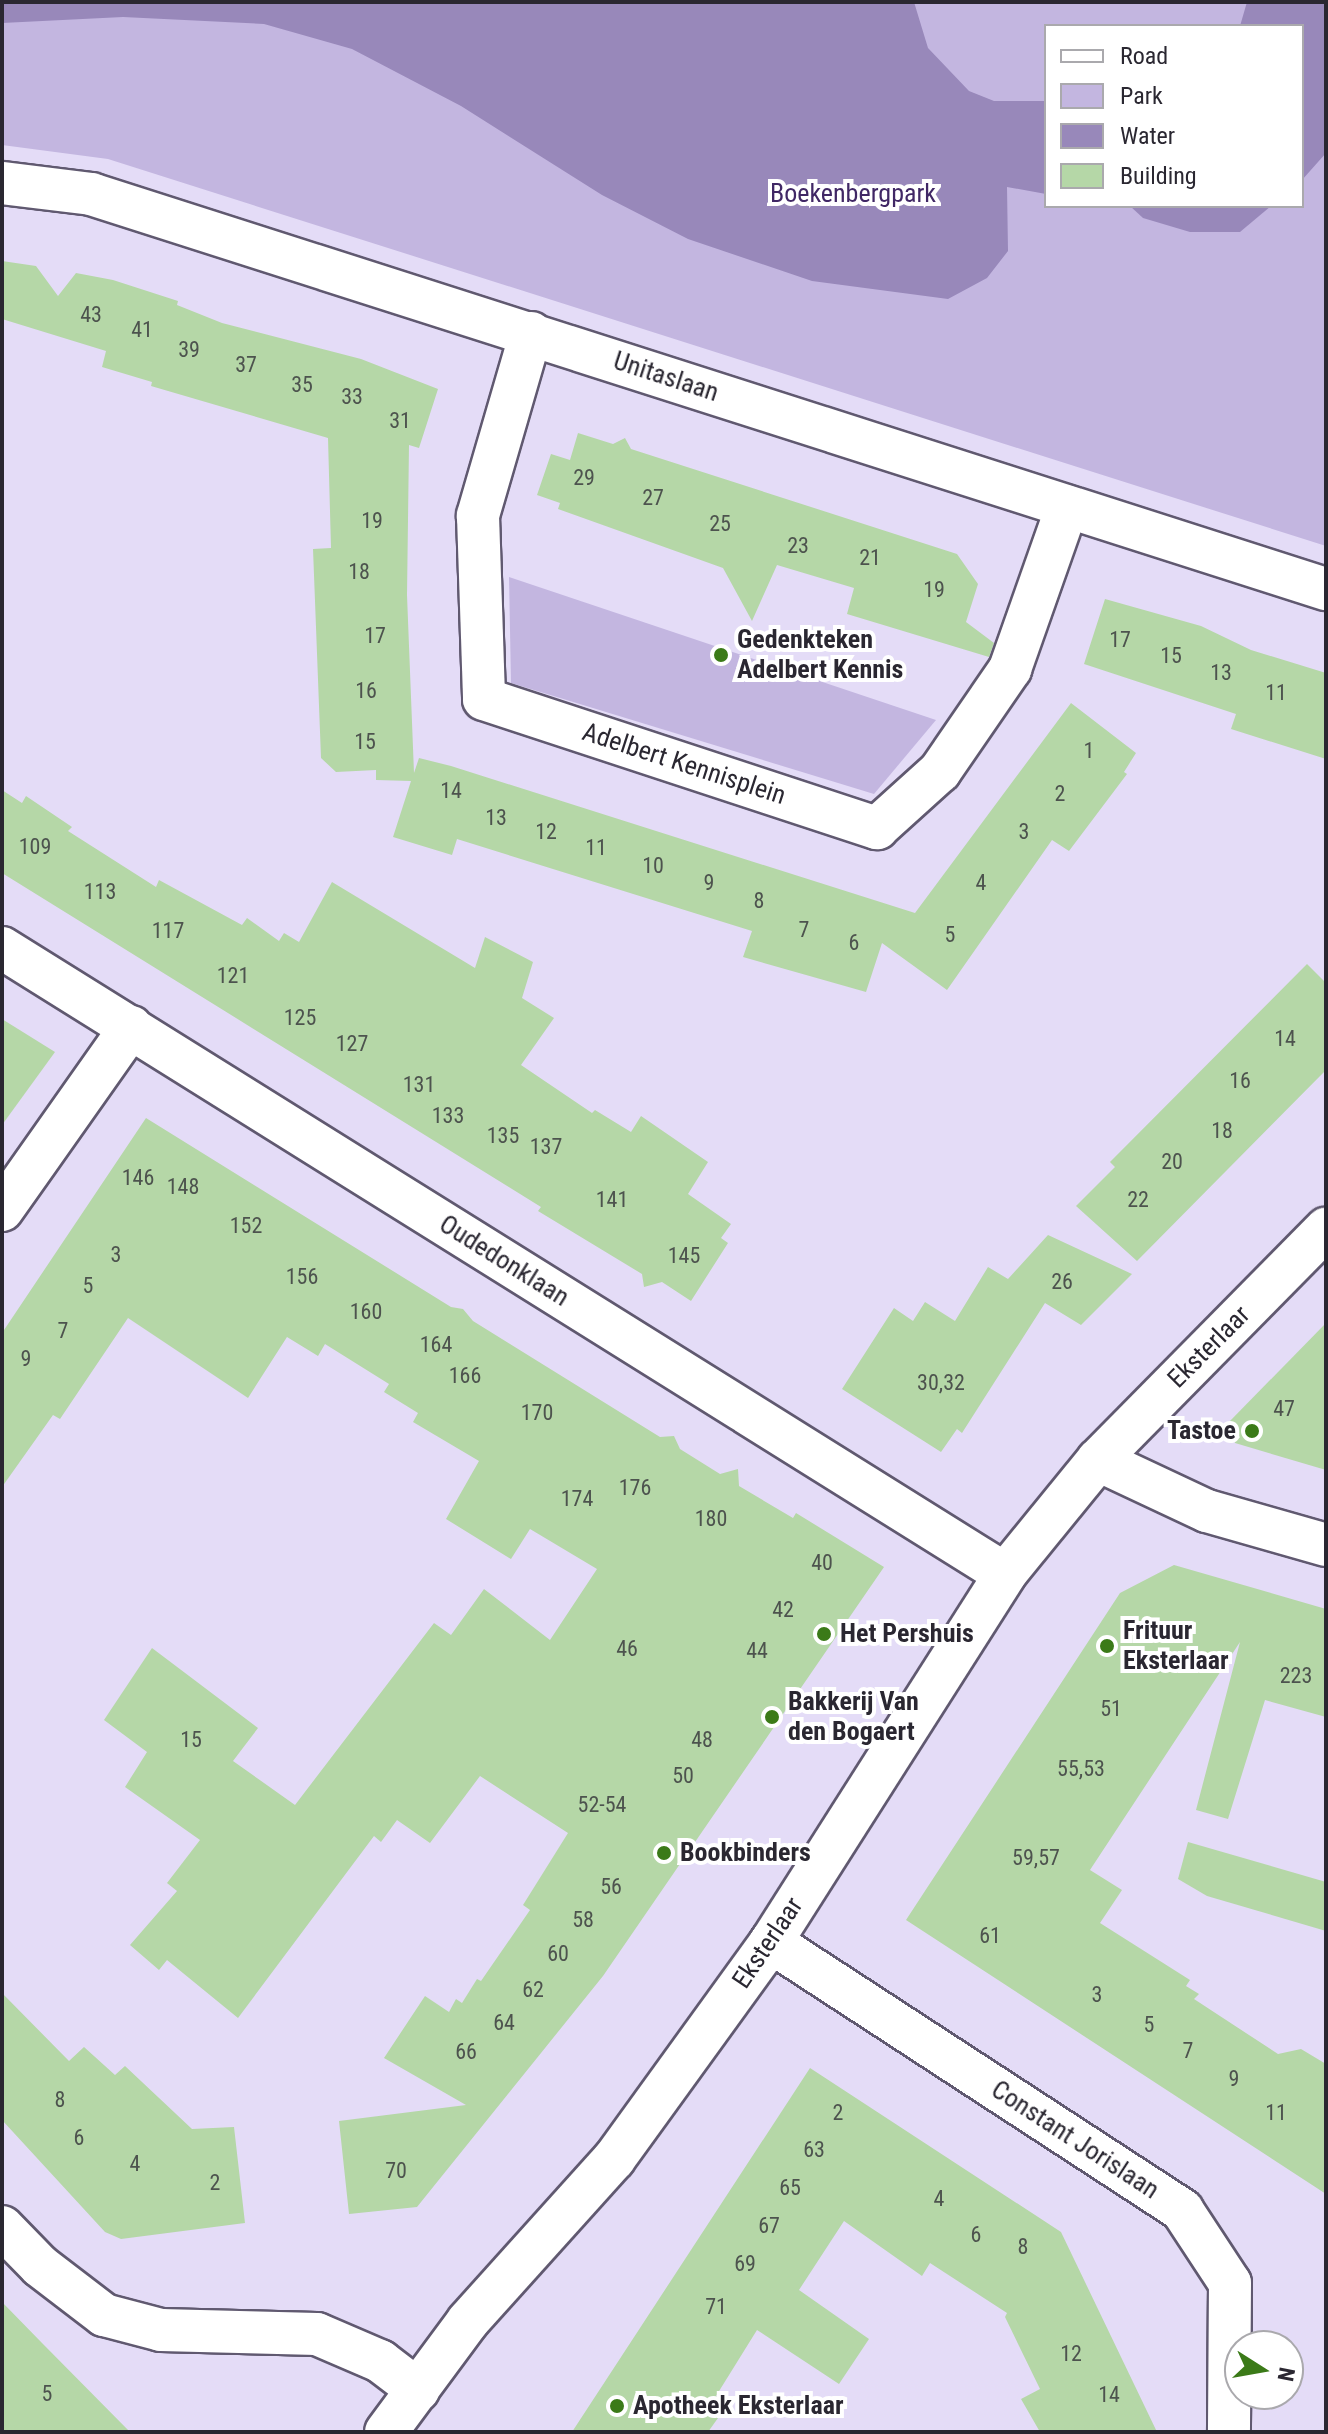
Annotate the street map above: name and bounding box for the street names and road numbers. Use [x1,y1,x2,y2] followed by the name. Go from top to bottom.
[610,345,722,409] street label: Unitaslaan
[578,716,790,812] street label: Adelbert Kennisplein
[433,1209,575,1313] street label: Oudedonklaan
[1162,1300,1256,1394] street label: Eksterlaar
[726,1892,810,1994] street label: Eksterlaar
[985,2074,1165,2206] street label: Constant Jorislaan

